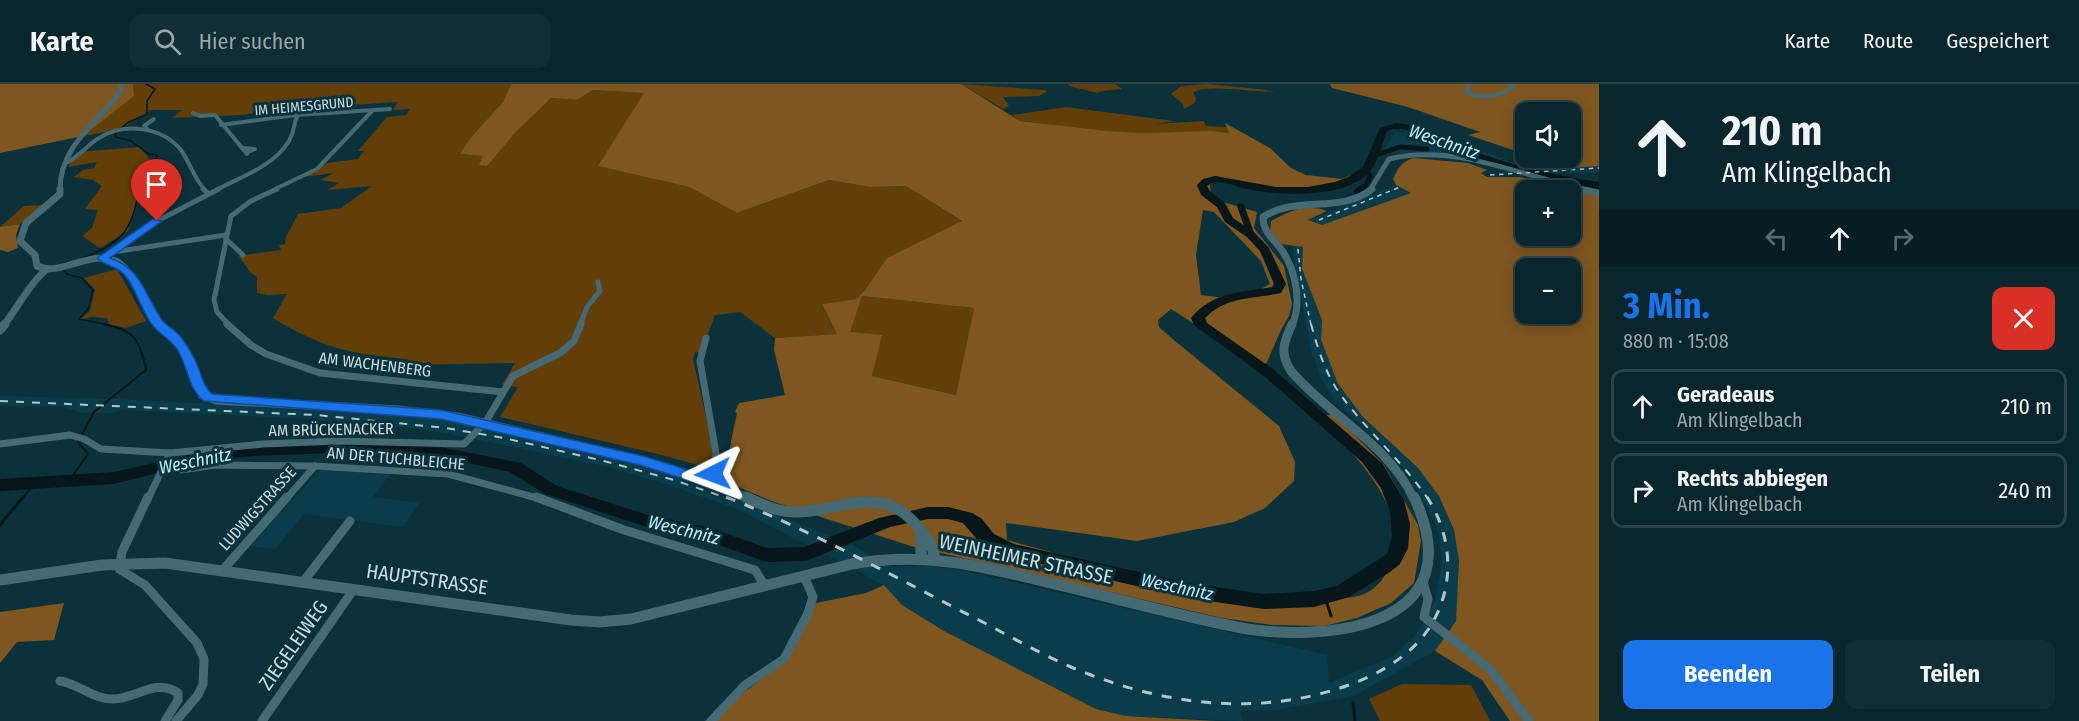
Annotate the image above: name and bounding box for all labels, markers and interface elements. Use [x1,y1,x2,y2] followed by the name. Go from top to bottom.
[130,14,550,68] search box
[30,25,94,58] text: Karte
[151,25,184,58] icon: search
[199,28,306,55] text: Hier suchen
[1785,28,1830,54] text: Karte
[1863,28,1913,54] text: Route
[1946,28,2049,54] text: Gespeichert
[254,94,354,119] street label: IM HEIMESGRUND
[1515,102,1581,324] map controls
[1515,102,1581,168] button: sound
[1722,106,1822,156] text: 210 m
[1623,108,1701,186] icon: ahead
[1406,120,1483,165] water label: Weschnitz
[1722,157,1892,189] text: Am Klingelbach
[131,159,182,221] pin
[140,168,173,201] icon: arrive
[1515,180,1581,246] button: +
[1760,222,1793,255] icon: left
[1823,222,1856,255] icon: ahead
[1886,222,1919,255] icon: right
[1515,258,1581,324] button: −
[1623,284,1710,328] text: 3 Min.
[1992,287,2055,350] button: close
[1623,329,1729,353] text: 880 m · 15:08
[318,348,432,381] street label: AM WACHENBERG
[1677,381,1774,408] text: Geradeaus
[1626,390,1659,423] icon: ahead
[2001,393,2052,420] text: 210 m
[1677,408,1803,432] text: Am Klingelbach
[268,419,394,440] street label: AM BRÜCKENACKER
[681,442,745,506] position arrow
[157,443,234,479] water label: Weschnitz
[326,443,466,474] street label: AN DER TUCHBLEICHE
[215,463,300,554] street label: LUDWIGSTRASSE
[1677,465,1828,492] text: Rechts abbiegen
[1626,474,1659,507] icon: right
[1999,477,2052,504] text: 240 m
[1677,492,1803,516] text: Am Klingelbach
[646,510,723,550] water label: Weschnitz
[937,529,1115,589] street label: WEINHEIMER STRASSE
[365,559,489,599] street label: HAUPTSTRASSE
[1139,569,1216,606] water label: Weschnitz
[253,596,333,694] street label: ZIEGELEIWEG
[1623,640,1833,709] button: Beenden
[1845,640,2055,709] button: Teilen

